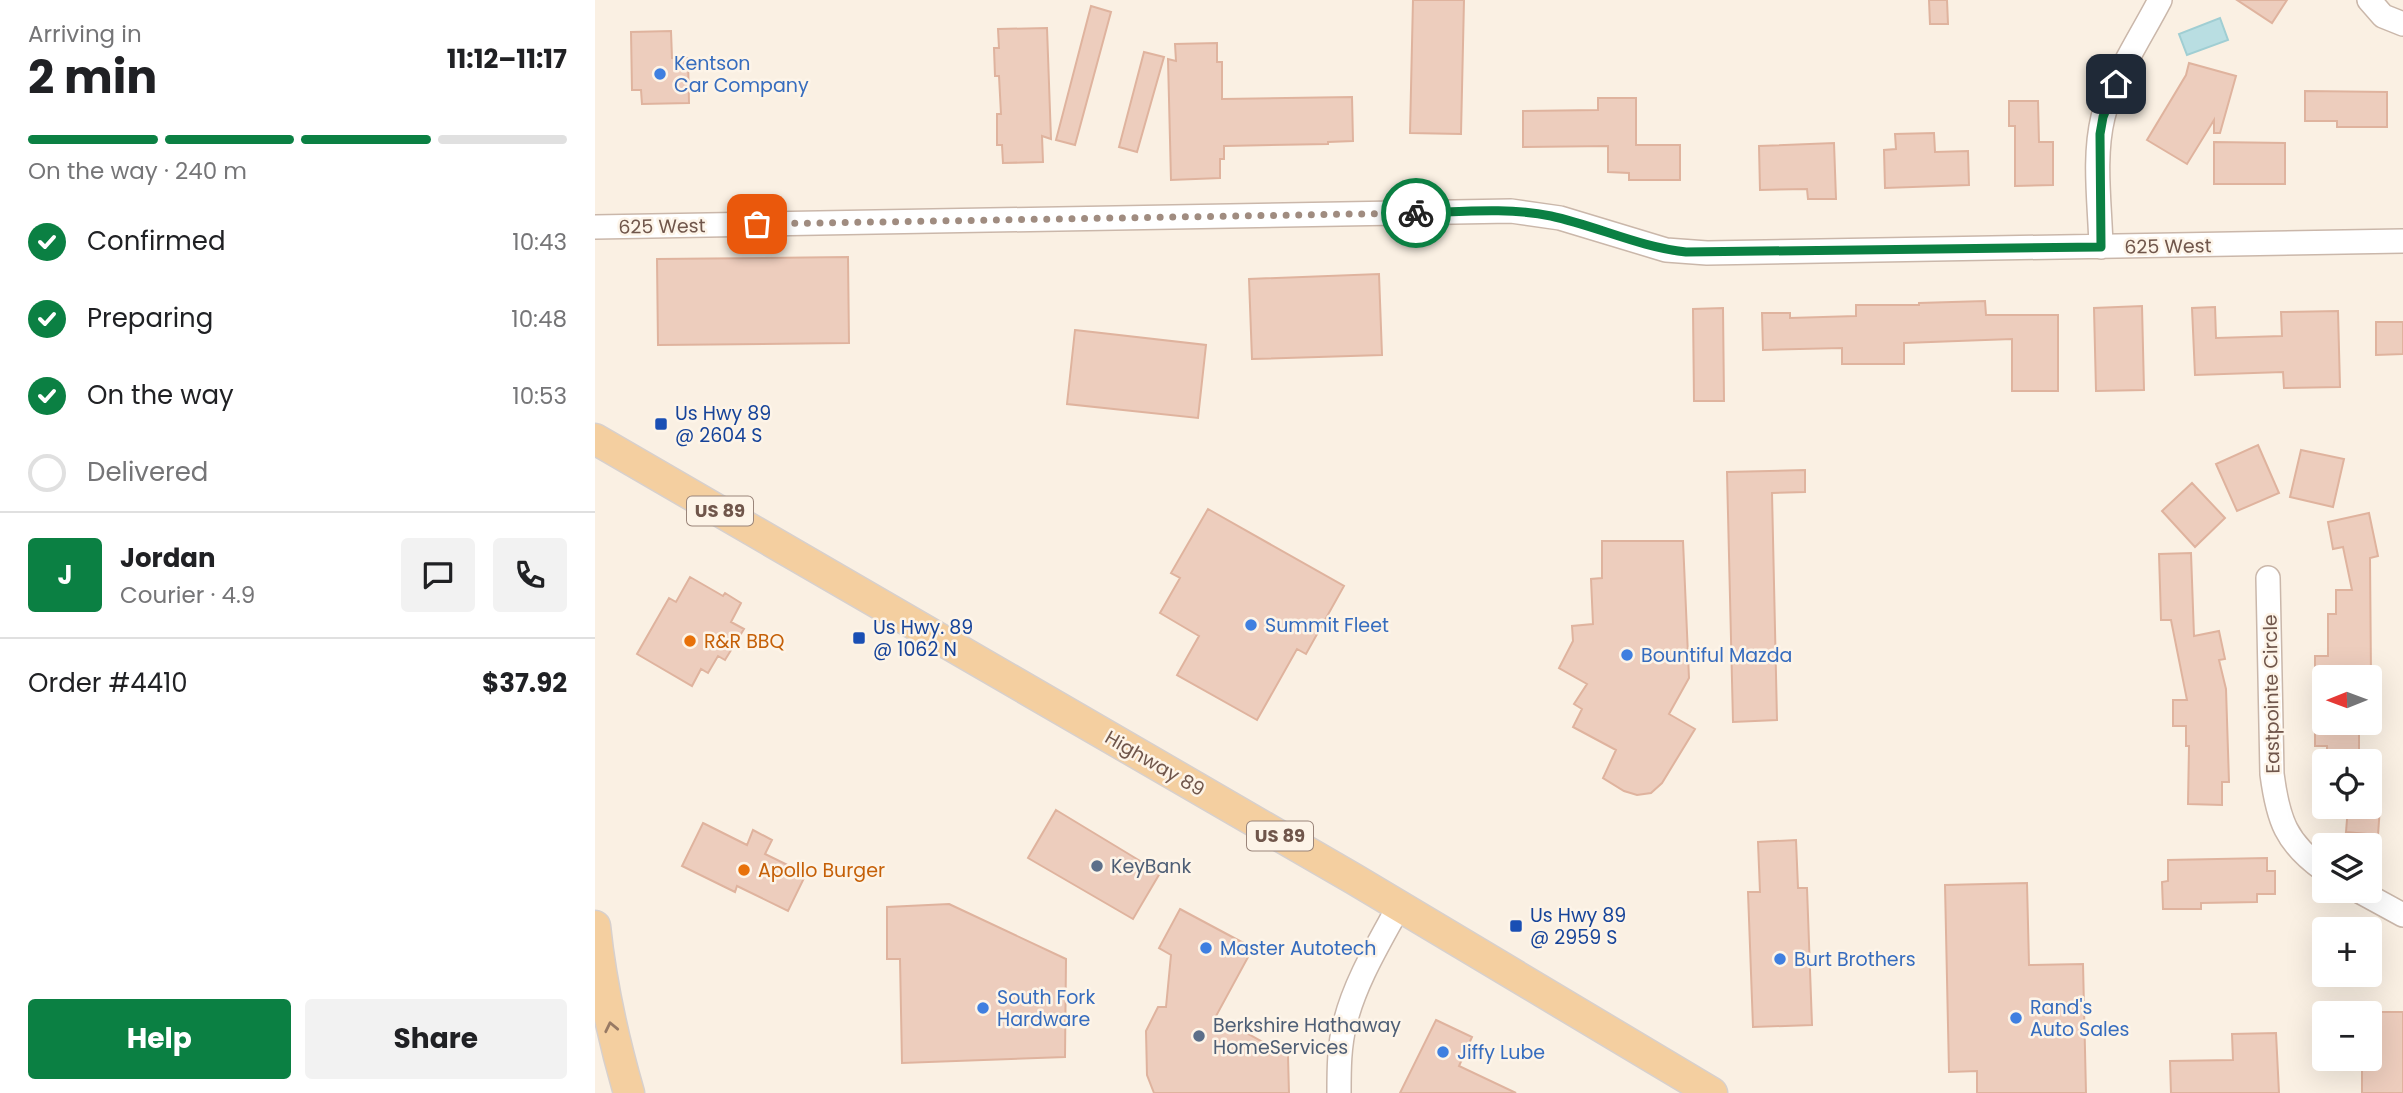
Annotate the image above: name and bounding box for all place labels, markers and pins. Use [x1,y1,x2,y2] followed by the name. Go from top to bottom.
[674,50,809,99] place label: Kentson Car Company
[2086,54,2146,114] pin
[652,66,668,82] marker: Kentson Car Company
[727,194,787,254] pin
[675,400,771,449] place label: Us Hwy 89 @ 2604 S
[653,416,669,432] marker: Us Hwy 89 @ 2604 S
[1265,612,1389,639] place label: Summit Fleet
[873,614,973,663] place label: Us Hwy. 89 @ 1062 N
[1243,617,1259,633] marker: Summit Fleet
[704,628,785,655] place label: R&R BBQ
[851,630,867,646] marker: Us Hwy. 89 @ 1062 N
[682,633,698,649] marker: R&R BBQ
[1641,642,1792,669] place label: Bountiful Mazda
[1619,647,1635,663] marker: Bountiful Mazda
[1111,853,1192,880] place label: KeyBank
[758,857,885,884] place label: Apollo Burger
[1089,858,1105,874] marker: KeyBank
[736,862,752,878] marker: Apollo Burger
[1530,902,1626,951] place label: Us Hwy 89 @ 2959 S
[1508,918,1524,934] marker: Us Hwy 89 @ 2959 S
[1220,935,1376,962] place label: Master Autotech
[1198,940,1214,956] marker: Master Autotech
[1794,946,1916,973] place label: Burt Brothers
[1772,951,1788,967] marker: Burt Brothers
[997,984,1095,1033] place label: South Fork Hardware
[2030,994,2129,1043] place label: Rand's Auto Sales
[975,1000,991,1016] marker: South Fork Hardware
[2008,1010,2024,1026] marker: Rand's Auto Sales
[1213,1012,1401,1061] place label: Berkshire Hathaway HomeServices
[1191,1028,1207,1044] marker: Berkshire Hathaway HomeServices
[1457,1039,1545,1066] place label: Jiffy Lube
[1435,1044,1451,1060] marker: Jiffy Lube

